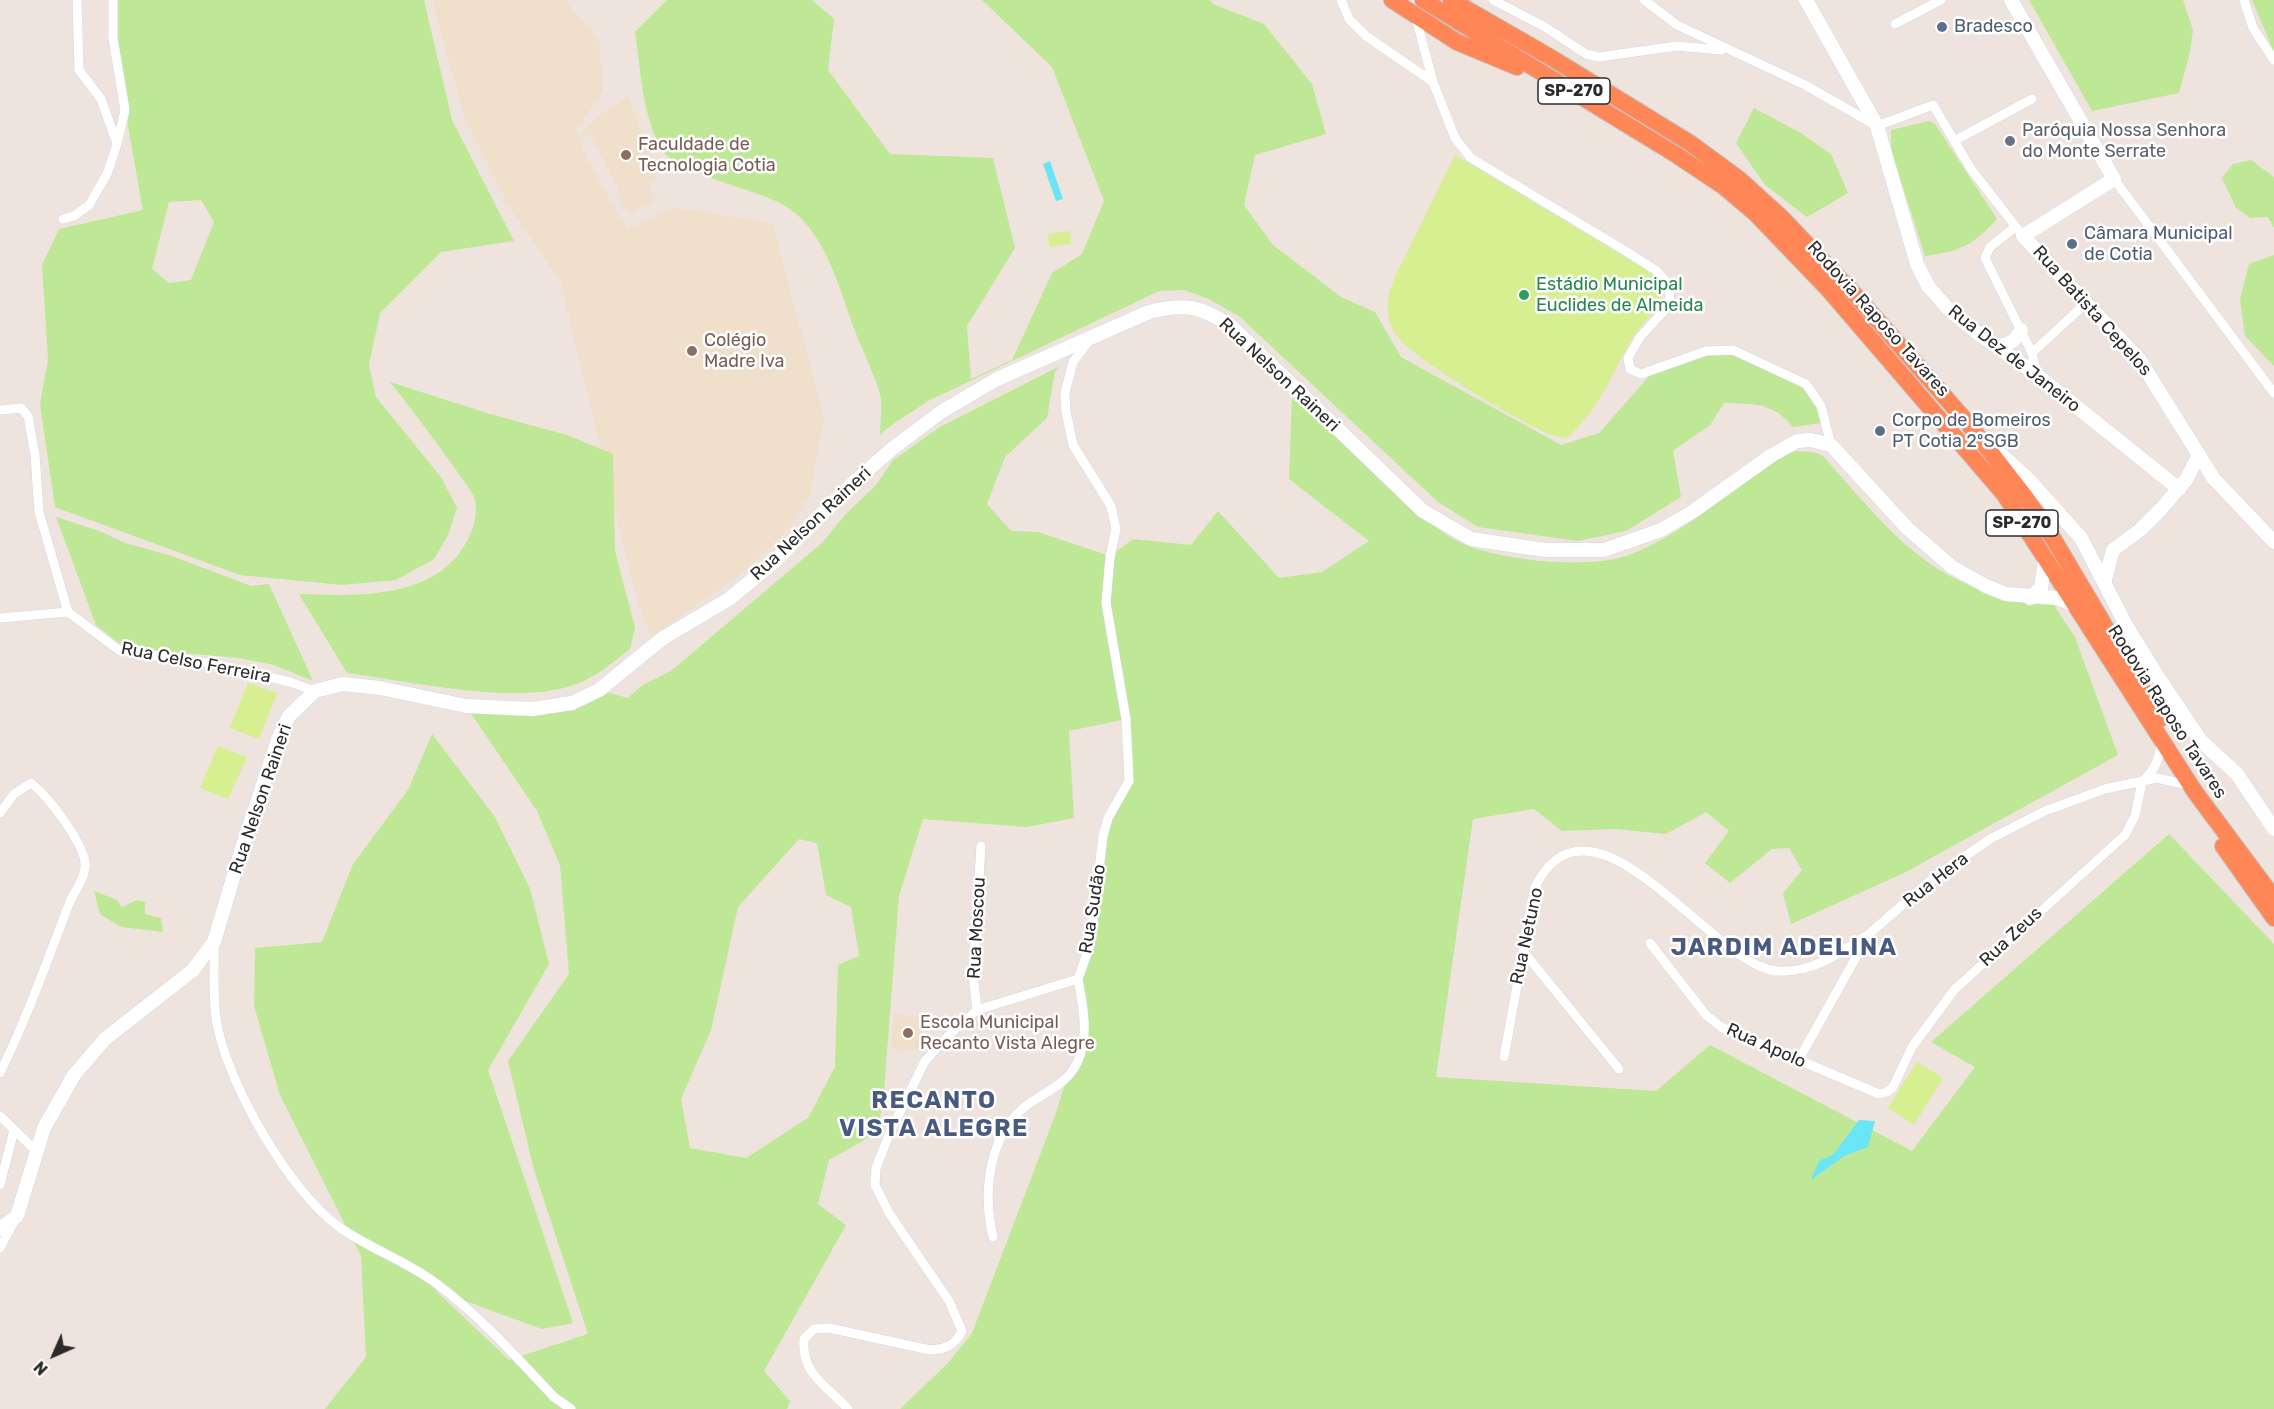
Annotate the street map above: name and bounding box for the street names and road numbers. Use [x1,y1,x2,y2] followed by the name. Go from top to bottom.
[1538,78,1610,104] road number: SP-270
[1802,237,1954,401] street label: Rodovia Raposo Tavares
[2028,242,2156,380] street label: Rua Batista Cepelos
[1944,301,2084,417] street label: Rua Dez de Janeiro
[1214,314,1344,436] street label: Rua Nelson Raineri
[746,463,876,585] street label: Rua Nelson Raineri
[1986,510,2058,536] road number: SP-270
[2103,621,2231,803] street label: Rodovia Raposo Tavares
[119,638,273,688] street label: Rua Celso Ferreira
[225,721,297,877] street label: Rua Nelson Raineri
[1899,848,1973,912] street label: Rua Hera
[1075,863,1111,955] street label: Rua Sudão
[964,877,990,979] street label: Rua Moscou
[1506,886,1548,986] street label: Rua Netuno
[1975,903,2047,971] street label: Rua Zeus
[1723,1019,1809,1073] street label: Rua Apolo

